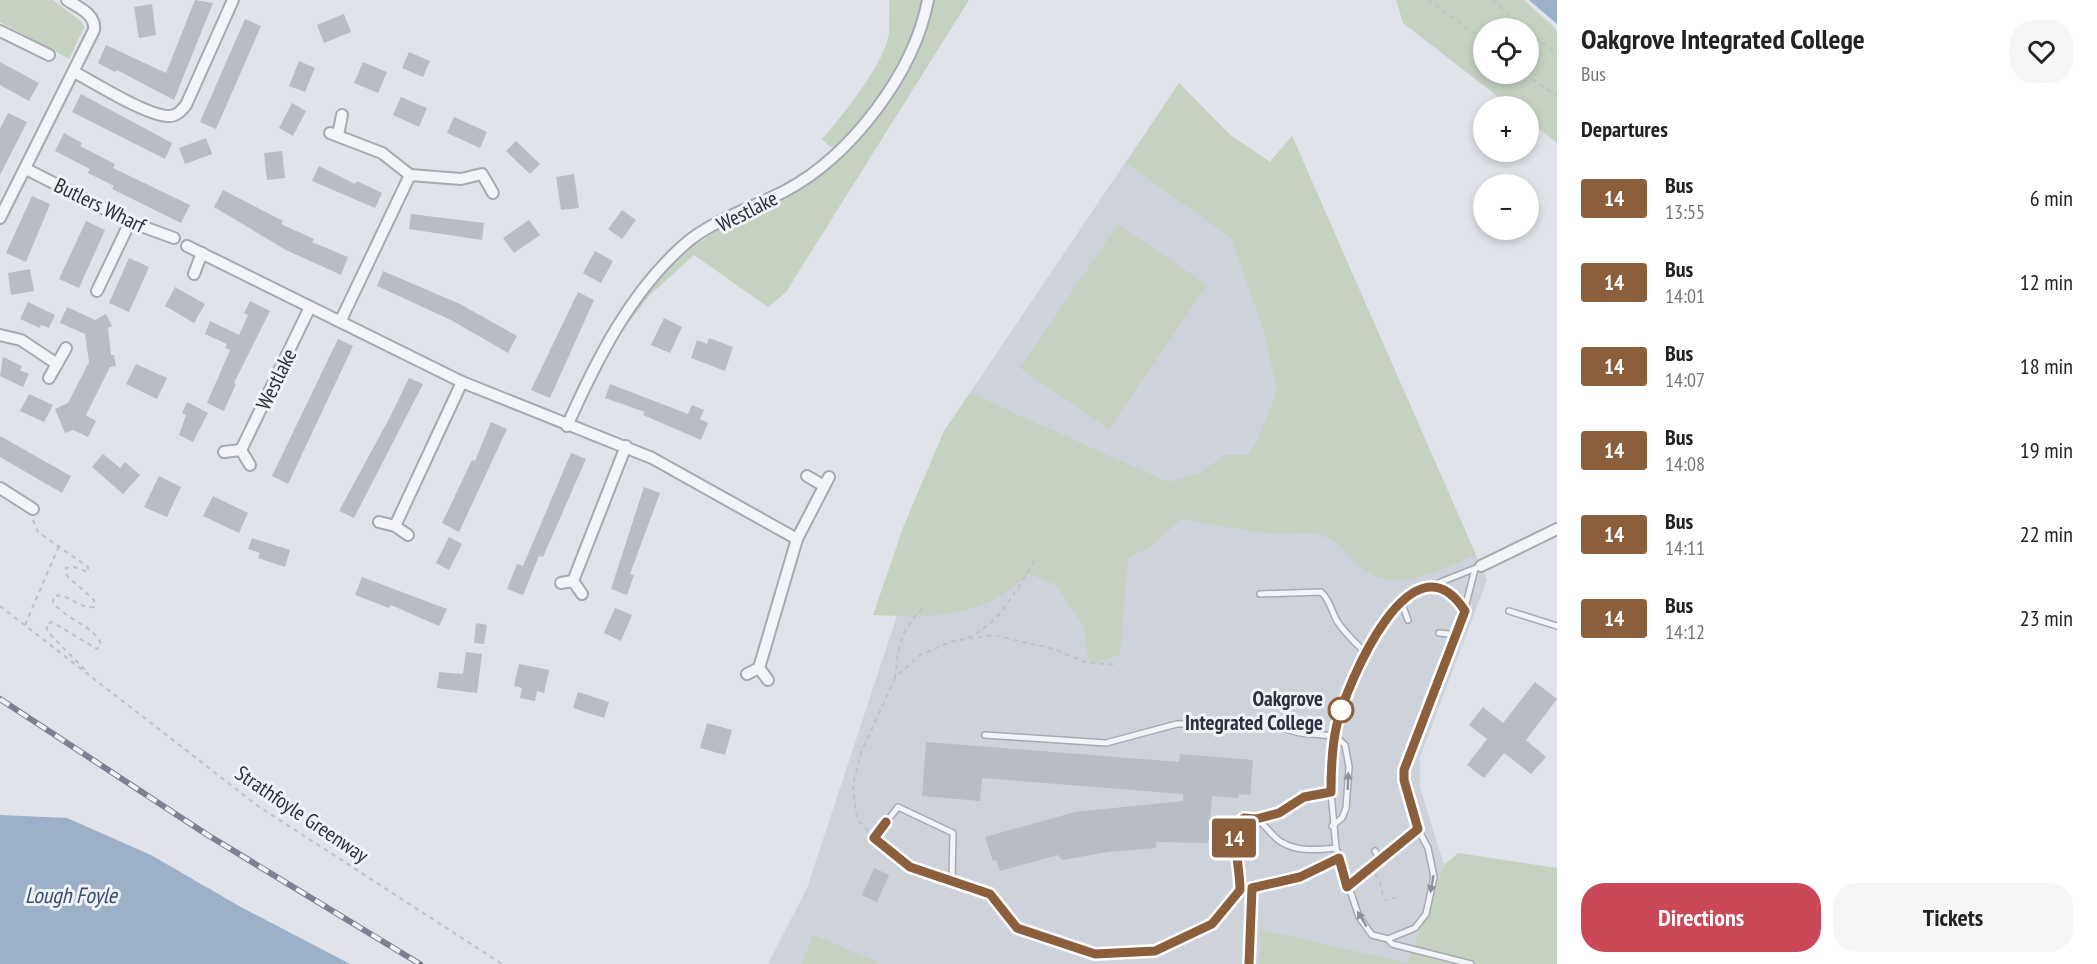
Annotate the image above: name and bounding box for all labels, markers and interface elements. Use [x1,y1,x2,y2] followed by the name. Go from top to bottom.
[1473,18,1539,240] map controls
[1473,18,1539,84] button: locate
[1581,20,1865,57] text: Oakgrove Integrated College
[2010,20,2073,83] button: heart
[1581,61,1606,87] text: Bus
[1473,96,1539,162] button: +
[1581,115,1668,143] text: Departures
[50,171,151,239] street label: Butlers Wharf
[1665,171,1693,199] text: Bus
[1473,174,1539,240] button: −
[712,184,782,238] street label: Westlake
[2030,184,2073,212] text: 6 min
[1604,185,1624,212] text: 14
[1665,199,1705,225] text: 13:55
[1665,255,1693,283] text: Bus
[2020,268,2073,296] text: 12 min
[1604,269,1624,296] text: 14
[1665,283,1705,309] text: 14:01
[1665,339,1693,367] text: Bus
[250,344,302,414] street label: Westlake
[2020,352,2073,380] text: 18 min
[1604,353,1624,380] text: 14
[1665,367,1705,393] text: 14:07
[1665,423,1693,451] text: Bus
[2020,436,2073,464] text: 19 min
[1604,437,1624,464] text: 14
[1665,451,1705,477] text: 14:08
[1665,507,1693,535] text: Bus
[2020,520,2073,548] text: 22 min
[1604,521,1624,548] text: 14
[1665,535,1705,561] text: 14:11
[1665,591,1693,619] text: Bus
[2020,604,2073,632] text: 23 min
[1604,605,1624,632] text: 14
[1665,619,1705,645] text: 14:12
[1185,685,1323,736] place label: Oakgrove Integrated College
[1328,697,1354,723] marker: Oakgrove Integrated College
[230,759,374,869] street label: Strathfoyle Greenway
[1343,772,1353,791] one-way arrow
[1207,818,1261,858] line badge: 14
[1224,825,1244,852] text: 14
[1427,875,1436,894] one-way arrow
[25,881,119,909] water label: Lough Foyle
[1581,883,1821,952] button: Directions
[1833,883,2073,952] button: Tickets
[1356,911,1367,927] one-way arrow

